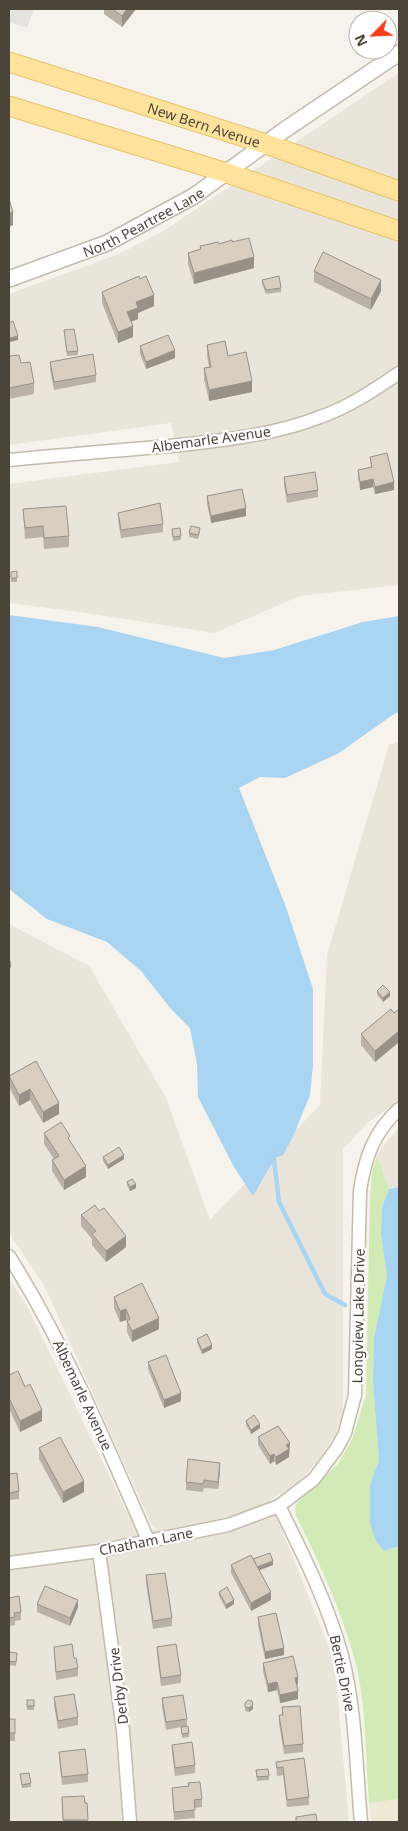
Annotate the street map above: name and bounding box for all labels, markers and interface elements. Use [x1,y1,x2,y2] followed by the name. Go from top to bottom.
[348,10,398,60] north arrow
[350,31,372,50] text: N
[146,97,263,151] street label: New Bern Avenue
[80,183,208,261] street label: North Peartree Lane
[150,421,272,457] street label: Albemarle Avenue
[347,1248,369,1384] street label: Longview Lake Drive
[49,1337,117,1454] street label: Albemarle Avenue
[97,1523,195,1559] street label: Chatham Lane
[326,1633,360,1713] street label: Bertie Drive
[104,1646,132,1726] street label: Derby Drive

